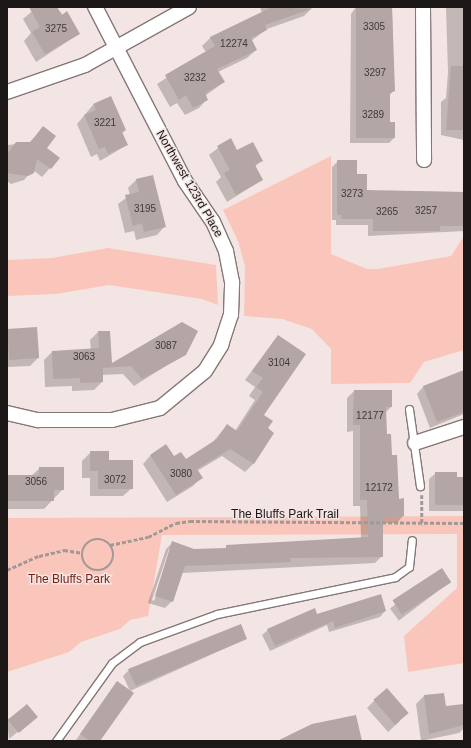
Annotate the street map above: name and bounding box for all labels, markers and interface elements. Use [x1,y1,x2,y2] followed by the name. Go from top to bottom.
[363,21,385,33] house number: 3305
[45,23,67,35] house number: 3275
[220,38,248,50] house number: 12274
[364,67,386,79] house number: 3297
[184,72,206,84] house number: 3232
[362,109,384,121] house number: 3289
[94,117,116,129] house number: 3221
[152,128,226,240] street label: Northwest 123rd Place
[341,188,363,200] house number: 3273
[134,203,156,215] house number: 3195
[415,205,437,217] house number: 3257
[376,206,398,218] house number: 3265
[155,340,177,352] house number: 3087
[73,351,95,363] house number: 3063
[268,357,290,369] house number: 3104
[356,410,384,422] house number: 12177
[170,468,192,480] house number: 3080
[104,474,126,486] house number: 3072
[25,476,47,488] house number: 3056
[365,482,393,494] house number: 12172
[231,508,339,522] street label: The Bluffs Park Trail
[28,573,110,587] park label: The Bluffs Park

